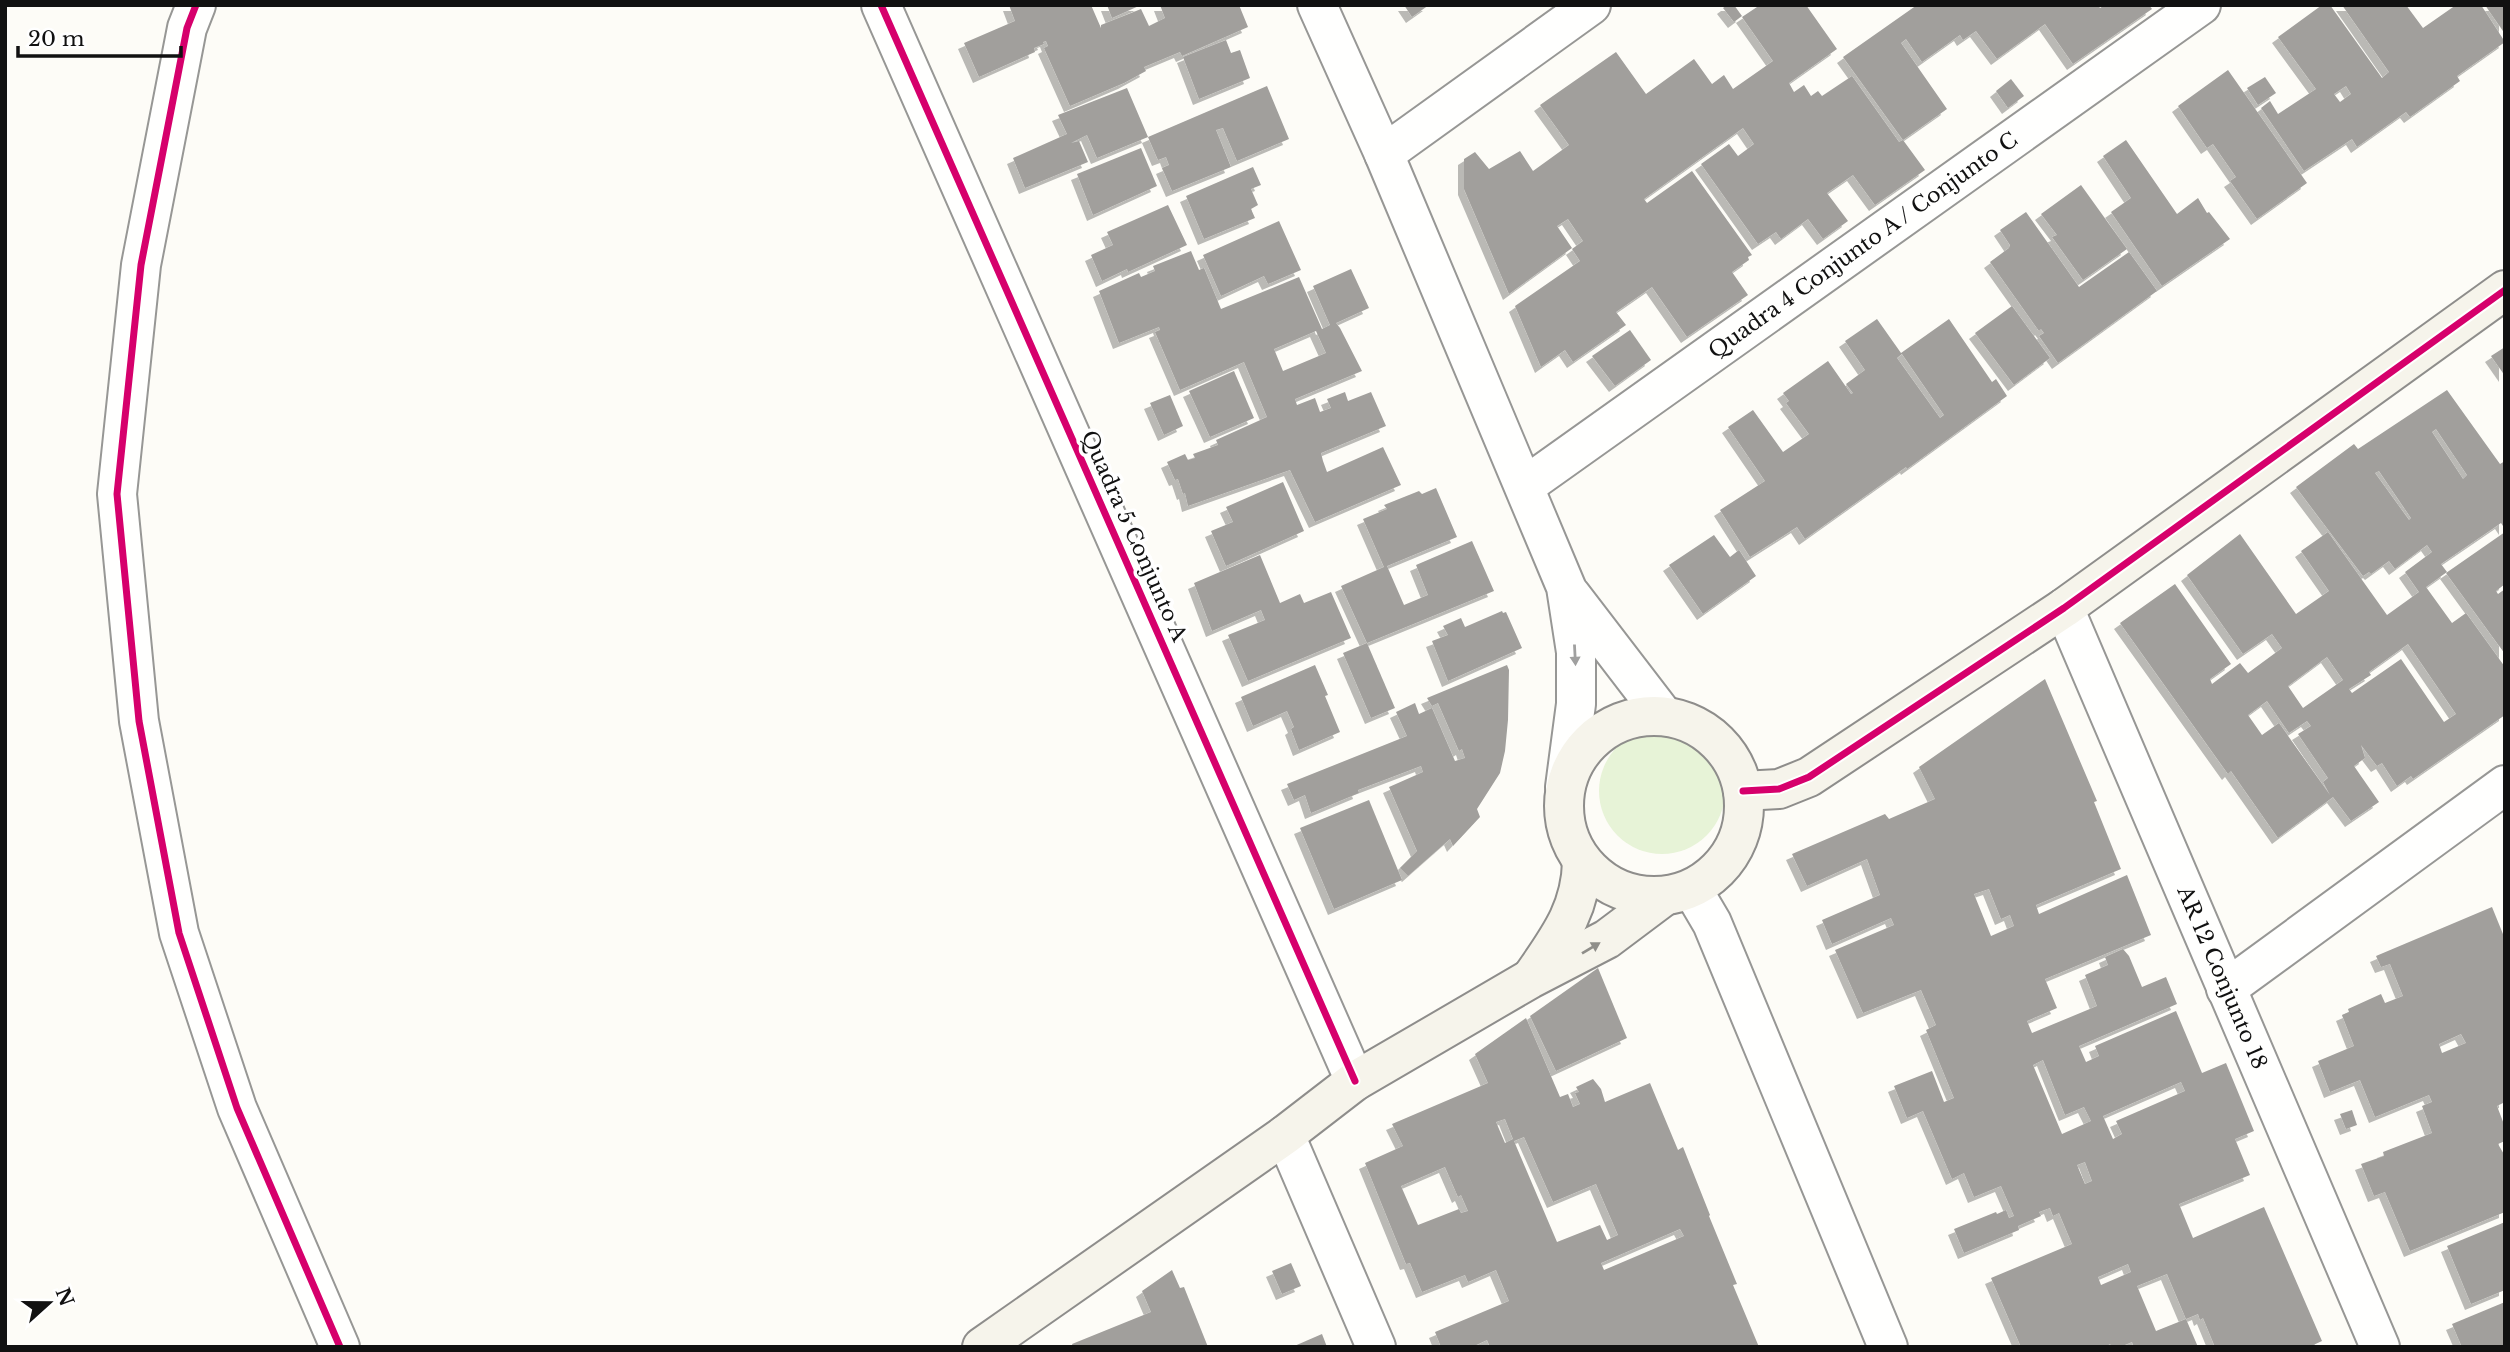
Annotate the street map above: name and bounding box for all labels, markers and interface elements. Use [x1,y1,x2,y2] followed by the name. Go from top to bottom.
[18,14,180,58] scale bar
[28,26,85,52] text: 20 m
[1704,127,2023,364] street label: Quadra 4 Conjunto A / Conjunto C
[1076,426,1193,646] street label: Quadra 5 Conjunto A
[1570,644,1581,666] one-way arrow
[2171,881,2273,1073] street label: AR 12 Conjunto 18
[1582,942,1601,954] one-way arrow
[14,1268,84,1338] north arrow
[50,1285,78,1310] text: N

